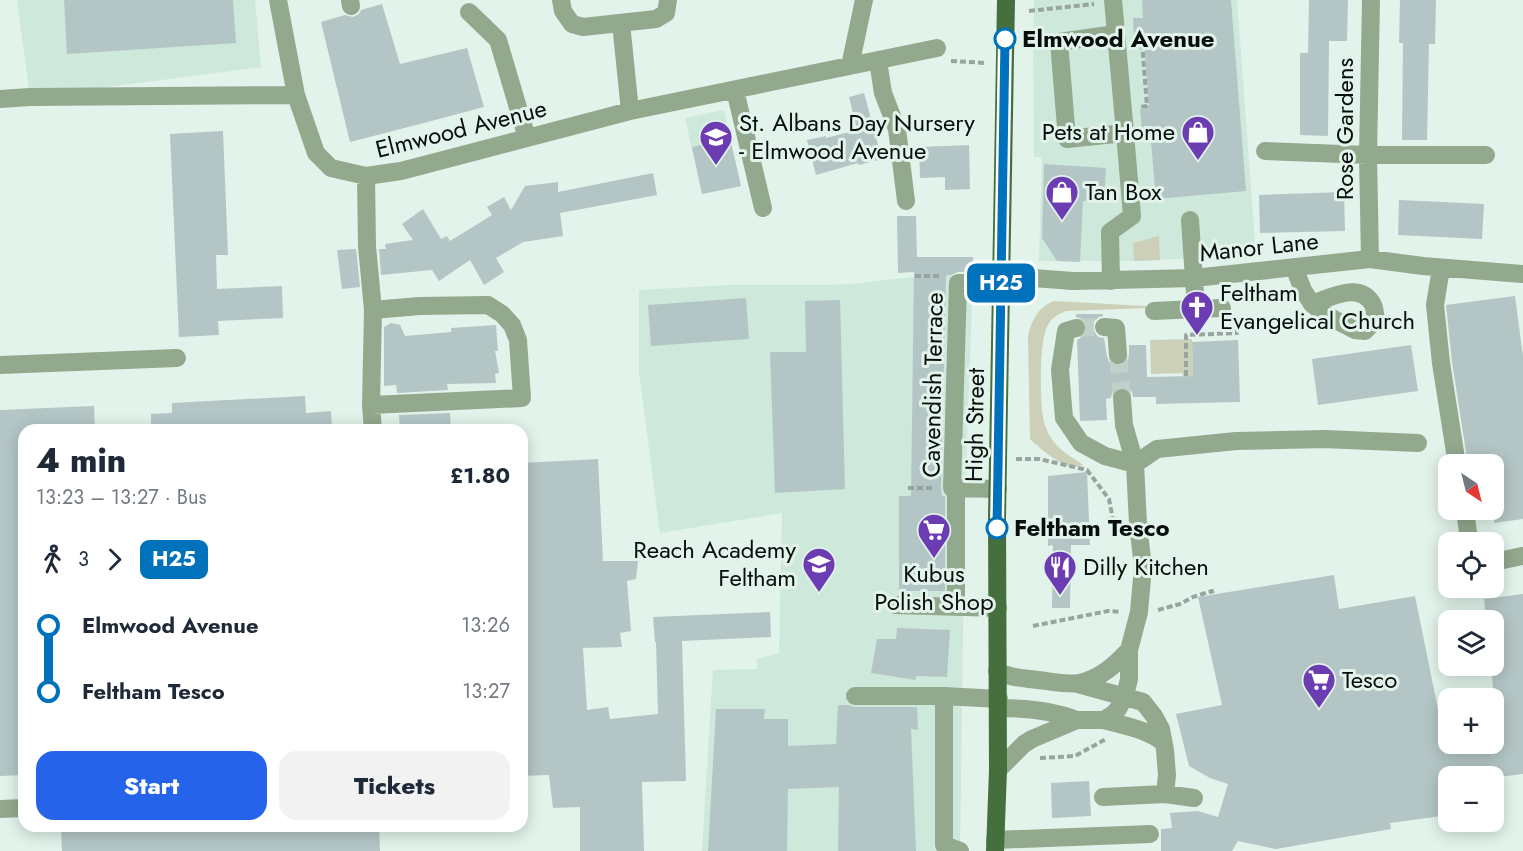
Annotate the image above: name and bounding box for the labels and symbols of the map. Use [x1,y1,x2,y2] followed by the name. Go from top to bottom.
[1022,21,1215,56] place label: Elmwood Avenue
[994,28,1016,50] marker: Elmwood Avenue
[1327,58,1362,200] street label: Rose Gardens
[372,90,550,167] street label: Elmwood Avenue
[739,105,975,168] place label: St. Albans Day Nursery - Elmwood Avenue
[1042,114,1175,149] place label: Pets at Home
[1180,114,1216,161] shop icon: Pets at Home
[698,119,734,166] school or university icon: St. Albans Day Nursery - Elmwood Avenue
[1044,174,1080,221] shop icon: Tan Box
[1085,174,1162,209] place label: Tan Box
[1198,223,1320,270] street label: Manor Lane
[966,264,1036,302] line badge: H25
[1220,275,1415,338] place label: Feltham Evangelical Church
[1179,289,1215,336] church icon: Feltham Evangelical Church
[913,292,952,478] street label: Cavendish Terrace
[956,367,993,482] street label: High Street
[1438,454,1504,520] north arrow
[1014,510,1170,545] place label: Feltham Tesco
[916,512,952,559] supermarket icon: Kubus Polish Shop
[986,517,1008,539] marker: Feltham Tesco
[633,532,796,595] place label: Reach Academy Feltham
[801,546,837,593] school or university icon: Reach Academy Feltham
[1042,549,1078,596] restaurant icon: Dilly Kitchen
[1083,549,1209,584] place label: Dilly Kitchen
[874,556,994,619] place label: Kubus Polish Shop
[1301,662,1337,709] supermarket icon: Tesco
[1342,662,1397,697] place label: Tesco

